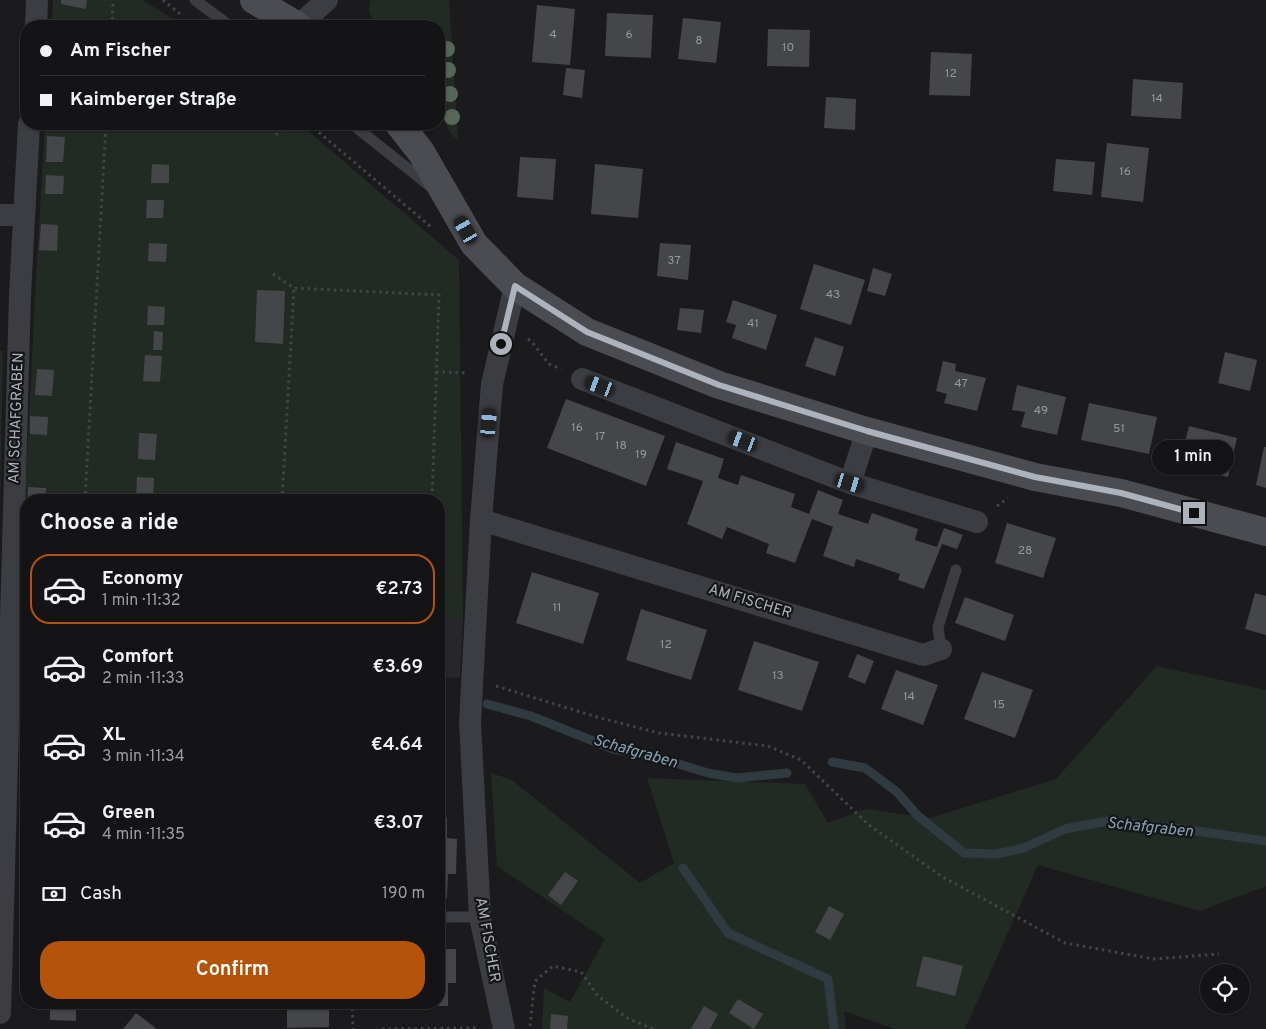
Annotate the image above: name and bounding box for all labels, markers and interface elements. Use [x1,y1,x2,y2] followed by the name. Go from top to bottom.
[549,27,557,43] house number: 4
[625,27,633,43] house number: 6
[695,33,703,49] house number: 8
[70,39,171,63] text: Am Fischer
[782,40,794,56] house number: 10
[945,66,957,82] house number: 12
[70,88,237,112] text: Kaimberger Straße
[1151,91,1163,107] house number: 14
[1119,164,1131,180] house number: 16
[452,213,479,247] car
[667,253,681,269] house number: 37
[826,287,840,303] house number: 43
[747,316,759,332] house number: 41
[490,333,512,355] route start
[5,352,29,484] street label: AM SCHAFGRABEN
[583,374,616,398] car
[954,376,968,392] house number: 47
[1034,403,1048,419] house number: 49
[480,407,497,439] car
[571,420,583,436] house number: 16
[1113,421,1125,437] house number: 51
[595,429,605,445] house number: 17
[726,429,759,453] car
[615,438,627,454] house number: 18
[1153,440,1235,476] callout: 1 min
[635,447,647,463] house number: 19
[1174,447,1212,467] text: 1 min
[833,471,866,495] car
[1183,502,1205,524] route end
[40,510,178,537] text: Choose a ride
[1018,543,1032,559] house number: 28
[42,567,87,612] icon: car
[102,567,183,591] text: Economy
[375,577,423,601] text: €2.73
[706,580,794,624] street label: AM FISCHER
[102,591,181,611] text: 1 min · 11:32
[553,600,561,616] house number: 11
[660,637,672,653] house number: 12
[42,645,87,690] icon: car
[102,645,174,669] text: Comfort
[373,655,423,679] text: €3.69
[772,668,784,684] house number: 13
[102,669,185,689] text: 2 min · 11:33
[903,689,915,705] house number: 14
[993,697,1005,713] house number: 15
[42,723,87,768] icon: car
[102,723,125,747] text: XL
[591,730,680,774] water label: Schafgraben
[371,733,423,757] text: €4.64
[102,747,185,767] text: 3 min · 11:34
[42,801,87,846] icon: car
[102,801,155,825] text: Green
[373,811,423,835] text: €3.07
[1106,814,1194,843] water label: Schafgraben
[102,825,185,845] text: 4 min · 11:35
[40,880,68,908] icon: cash
[80,882,122,906] text: Cash
[382,884,425,904] text: 190 m
[470,896,504,984] street label: AM FISCHER
[40,941,425,999] button: Confirm
[1200,964,1250,1014] map controls
[1200,964,1250,1014] button: locate

